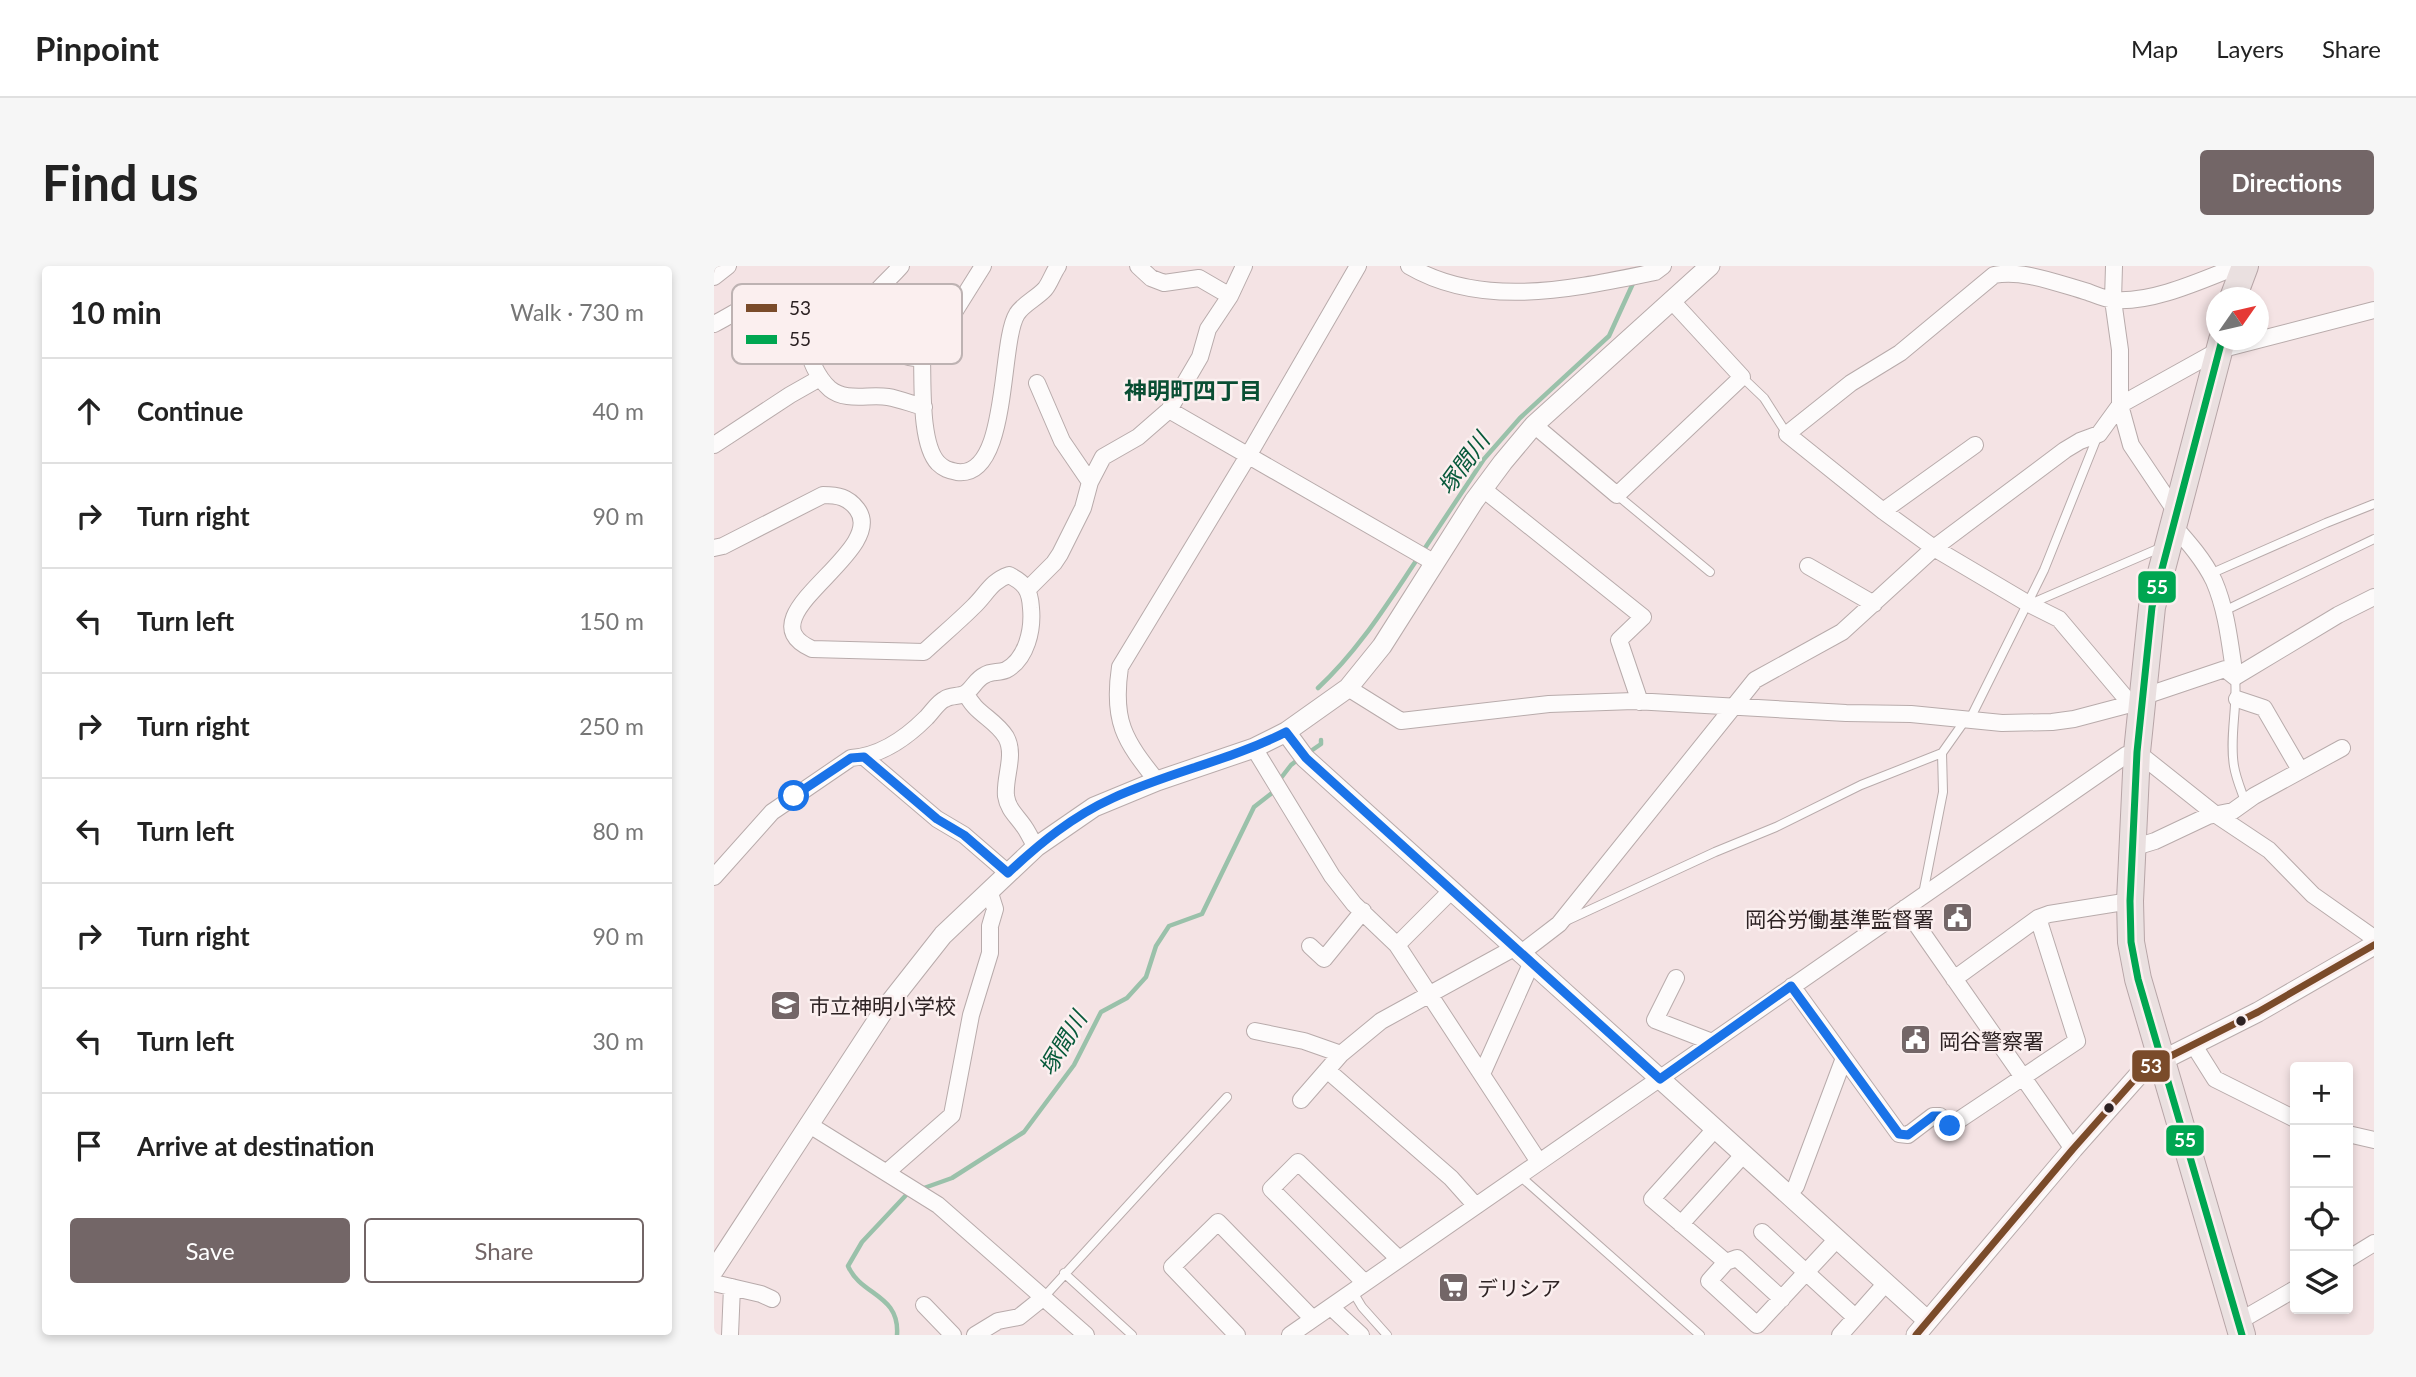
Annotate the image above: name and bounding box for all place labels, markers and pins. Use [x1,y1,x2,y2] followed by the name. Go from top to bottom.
[1940,901,1974,935] public building icon: 岡谷労働基準監督署
[1745,906,1934,931] place label: 岡谷労働基準監督署
[769,988,803,1022] school or university icon: 市立神明小学校
[809,993,956,1018] place label: 市立神明小学校
[2234,1014,2248,1028] unlabelled marker
[1899,1023,1933,1057] public building icon: 岡谷警察署
[1939,1028,2044,1053] place label: 岡谷警察署
[2102,1101,2116,1115] unlabelled marker
[1437,1270,1471,1304] supermarket icon: デリシア
[1477,1275,1561,1300] place label: デリシア

